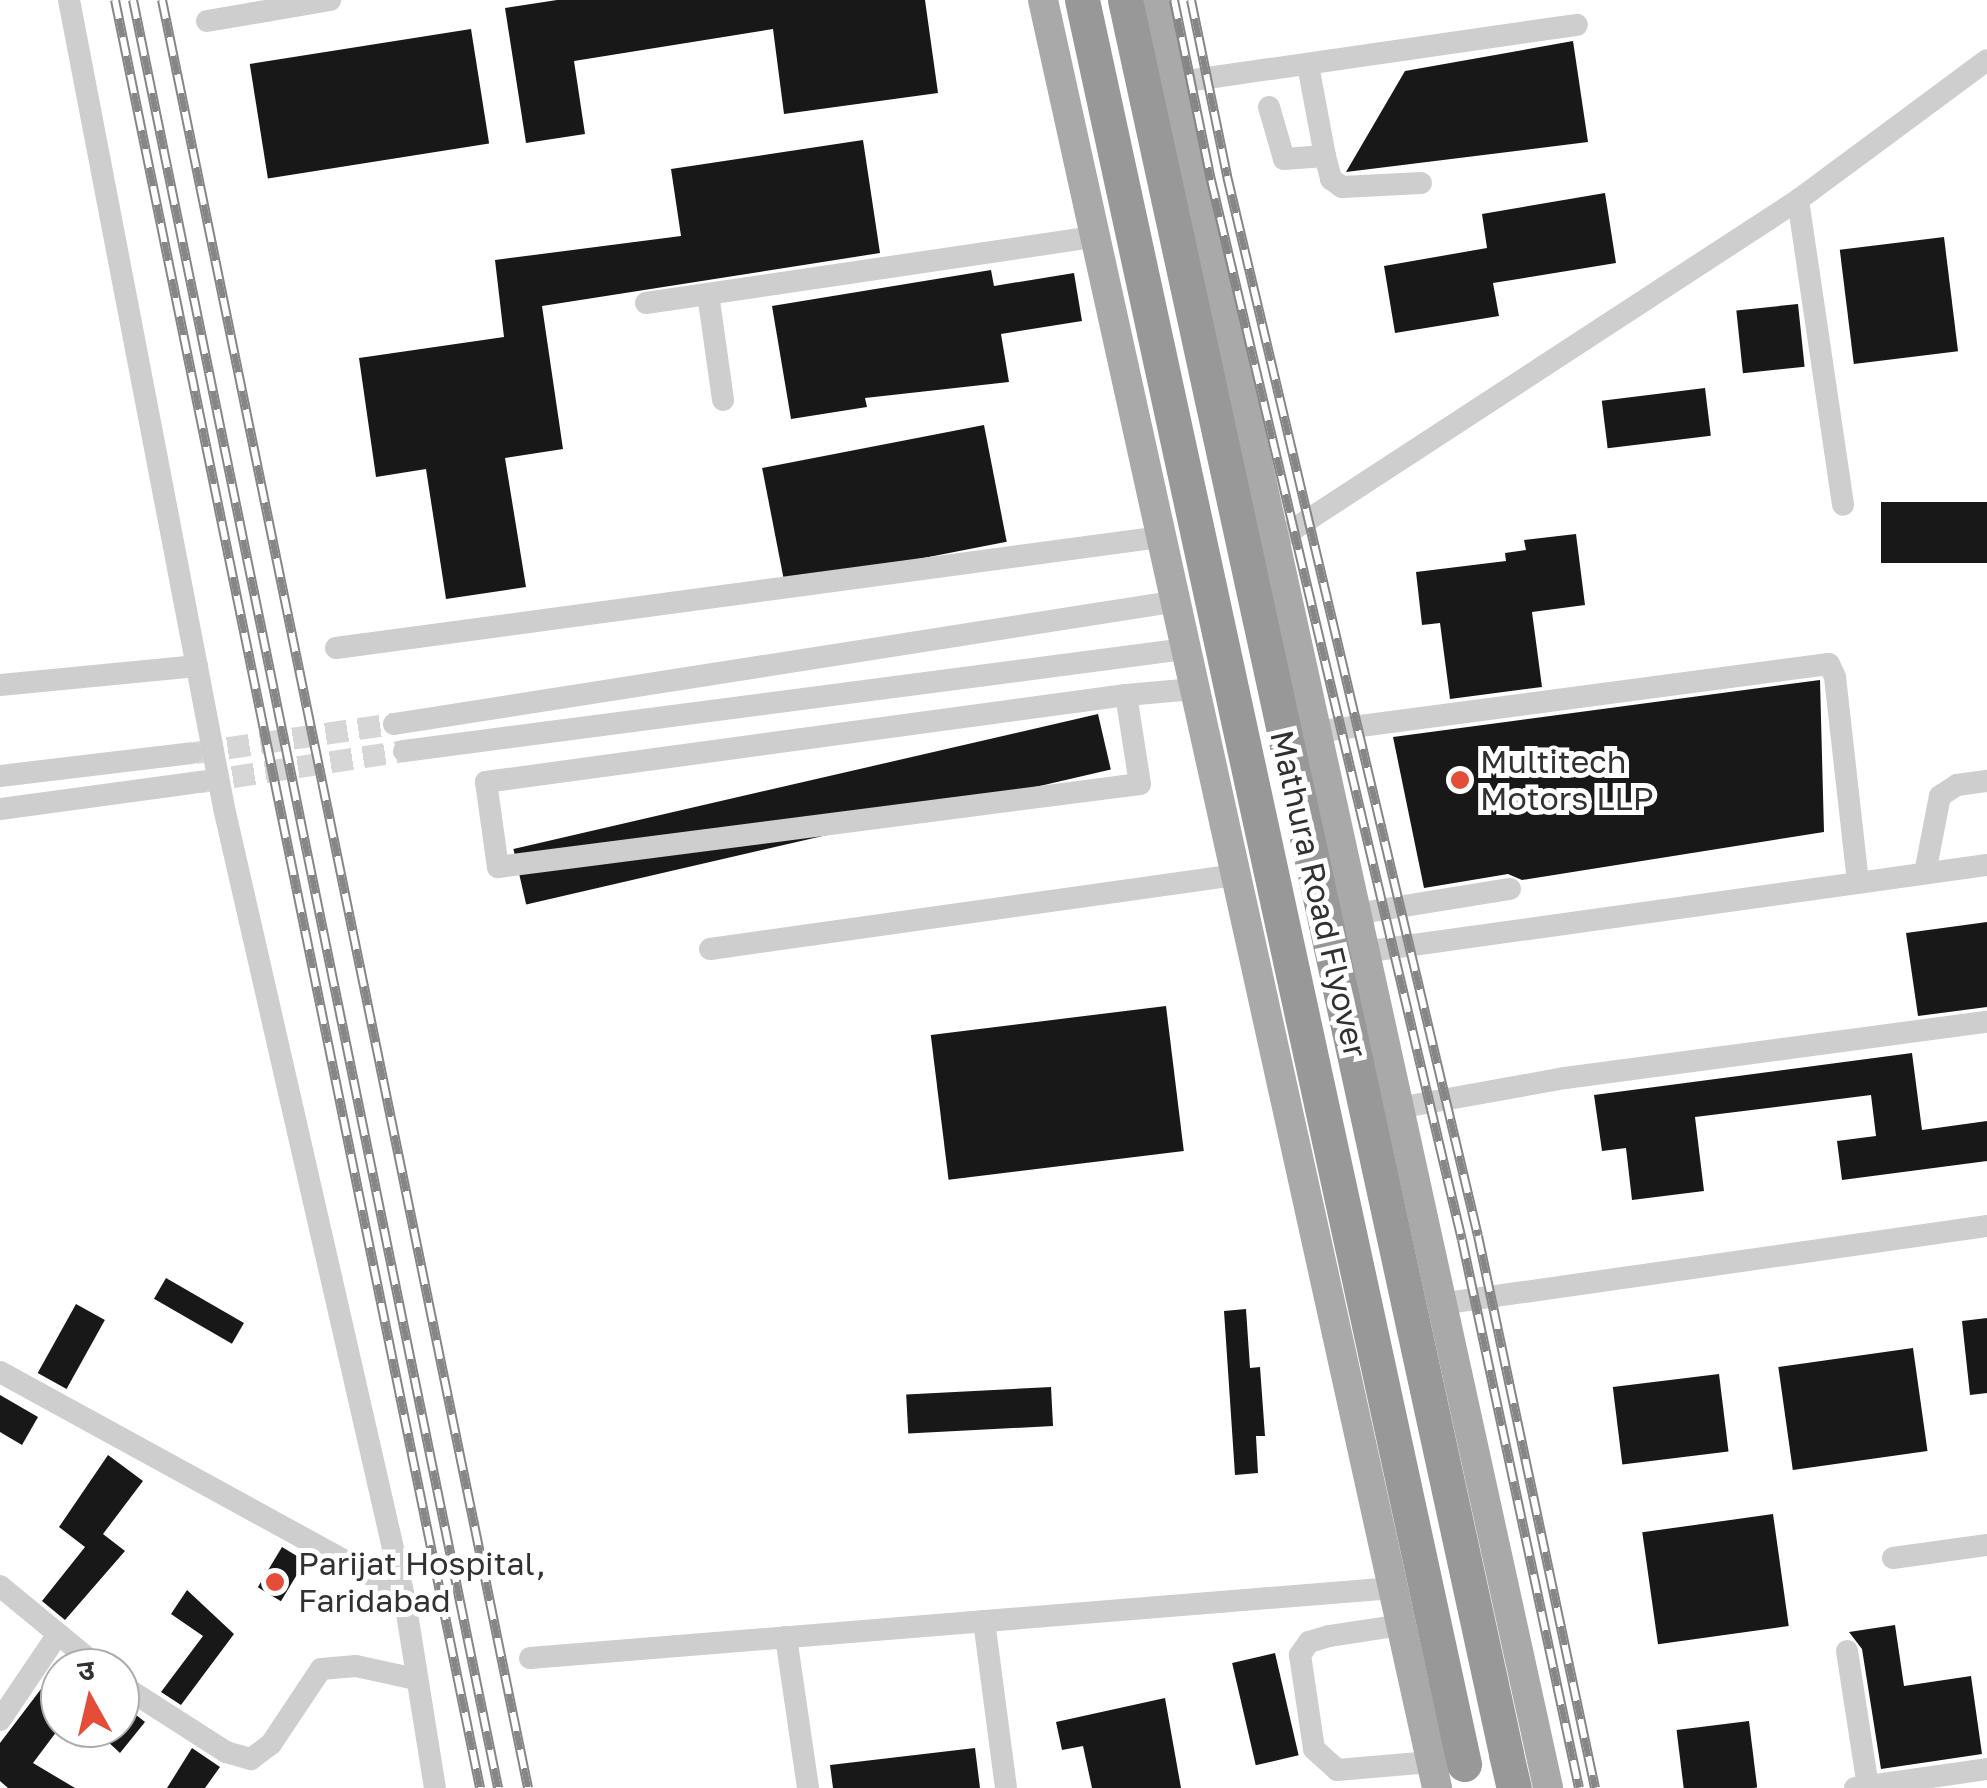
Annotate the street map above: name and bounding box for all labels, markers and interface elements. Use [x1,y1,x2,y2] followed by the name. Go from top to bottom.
[1263,727,1375,1061] street label: Mathura Road Flyover
[1480,743,1654,818] place label: Multitech Motors LLP
[1449,769,1471,791] marker: Multitech Motors LLP
[298,1545,546,1620] place label: Parijat Hospital, Faridabad
[262,1569,288,1595] marker: Parijat Hospital, Faridabad
[40,1648,140,1748] north arrow
[76,1652,96,1687] text: उ

